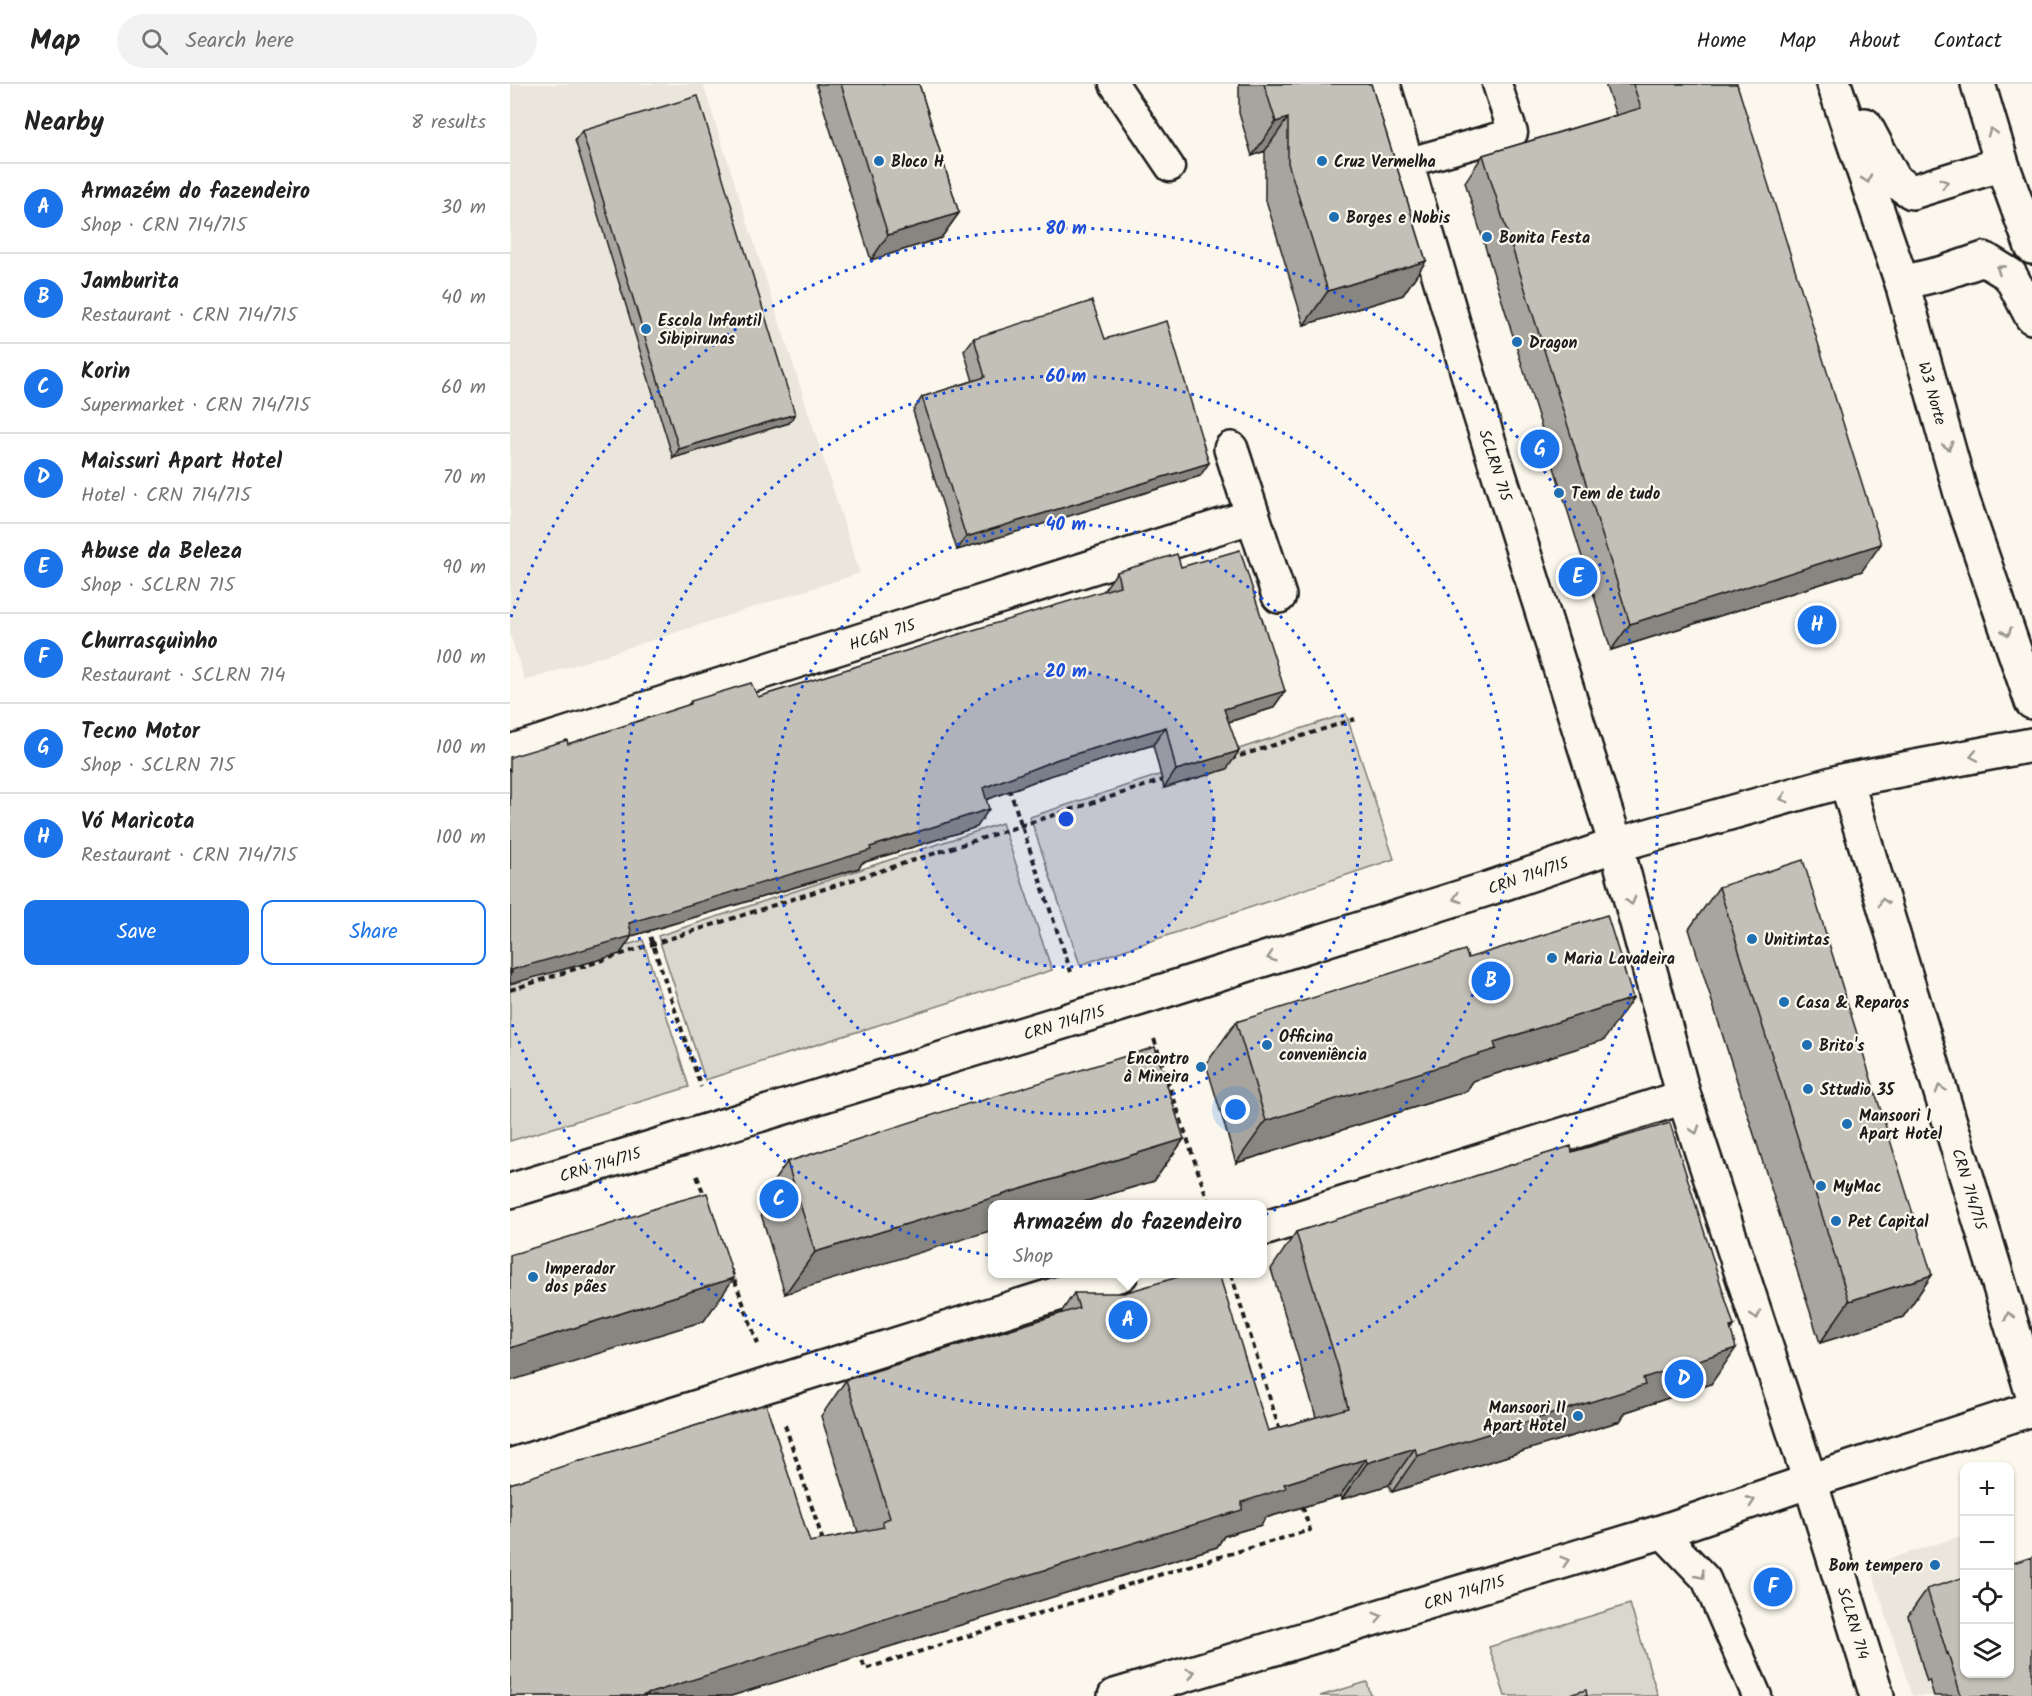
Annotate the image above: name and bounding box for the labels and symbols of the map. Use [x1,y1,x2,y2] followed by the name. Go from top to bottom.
[1987,127,1999,138] one-way arrow
[891,150,944,175] place label: Bloco H
[1334,150,1436,175] place label: Cruz Vermelha
[872,154,886,168] marker: Bloco H
[1315,154,1329,168] marker: Cruz Vermelha
[1859,173,1872,184] one-way arrow
[1939,177,1949,190] one-way arrow
[1346,206,1451,231] place label: Borges e Nobis
[1327,210,1341,224] marker: Borges e Nobis
[1045,215,1087,244] text: 80 m
[1499,226,1590,251] place label: Bonita Festa
[1480,230,1494,244] marker: Bonita Festa
[1996,265,2007,276] one-way arrow
[658,309,762,352] place label: Escola Infantil Sibipirunas
[639,322,653,336] marker: Escola Infantil Sibipirunas
[1529,331,1578,356] place label: Dragon
[1510,335,1524,349] marker: Dragon
[1911,359,1953,428] street label: W3 Norte
[1046,363,1087,392] text: 60 m
[1471,426,1518,506] street label: SCLRN 715
[1520,426,1560,472] pin: G
[1941,440,1953,451] one-way arrow
[1571,482,1660,507] place label: Tem de tudo
[1552,486,1566,500] marker: Tem de tudo
[1046,511,1087,540] text: 40 m
[1558,554,1598,600] pin: E
[1798,602,1836,648] pin: H
[846,613,920,658] street label: HCGN 715
[1999,626,2012,637] one-way arrow
[1045,658,1087,687] text: 20 m
[1970,749,1980,762] one-way arrow
[1779,790,1789,803] one-way arrow
[1056,809,1076,829] centre of rings
[1485,850,1574,902] street label: CRN 714/715
[1452,891,1463,903] one-way arrow
[1624,896,1637,906] one-way arrow
[1878,897,1890,908] one-way arrow
[1764,928,1830,953] place label: Unitintas
[1745,932,1759,946] marker: Unitintas
[1564,947,1675,972] place label: Maria Lavadeira
[1266,950,1277,962] one-way arrow
[1545,951,1559,965] marker: Maria Lavadeira
[1472,958,1510,1004] pin: B
[1796,991,1910,1016] place label: Casa & Reparos
[1777,995,1791,1009] marker: Casa & Reparos
[1021,999,1110,1048] street label: CRN 714/715
[1279,1025,1367,1068] place label: Officina conveniência
[1819,1034,1865,1059] place label: Brito's
[1260,1038,1274,1052] marker: Officina conveniência
[1800,1038,1814,1052] marker: Brito's
[1124,1047,1189,1090] place label: Encontro à Mineira
[1194,1060,1208,1074] marker: Encontro à Mineira
[1820,1078,1896,1103] place label: Sttudio 35
[1801,1082,1815,1096] marker: Sttudio 35
[1935,1084,1947,1095] one-way arrow
[1221,1095,1250,1124] your location
[1859,1104,1943,1147] place label: Mansoori I Apart Hotel
[1840,1117,1854,1131] marker: Mansoori I Apart Hotel
[1687,1124,1700,1135] one-way arrow
[557,1141,646,1190] street label: CRN 714/715
[1944,1146,1993,1235] street label: CRN 714/715
[1833,1175,1882,1200] place label: MyMac
[760,1176,798,1222] pin: C
[1814,1179,1828,1193] marker: MyMac
[1848,1210,1929,1235] place label: Pet Capital
[1829,1214,1843,1228] marker: Pet Capital
[545,1257,616,1300] place label: Imperador dos pães
[526,1270,540,1284] marker: Imperador dos pães
[1108,1298,1148,1342] pin: A
[1748,1309,1761,1320] one-way arrow
[2004,1311,2016,1322] one-way arrow
[1664,1356,1704,1402] pin: D
[1483,1396,1567,1439] place label: Mansoori II Apart Hotel
[1571,1409,1585,1423] marker: Mansoori II Apart Hotel
[1745,1496,1755,1509] one-way arrow
[1829,1554,1923,1579] place label: Bom tempero
[1559,1556,1570,1568] one-way arrow
[1928,1558,1942,1572] marker: Bom tempero
[1754,1564,1792,1610] pin: F
[1694,1568,1705,1579] one-way arrow
[1421,1569,1510,1618] street label: CRN 714/715
[1830,1584,1875,1663] street label: SCLRN 714
[1372,1612,1383,1624] one-way arrow
[1186,1668,1196,1680] one-way arrow

